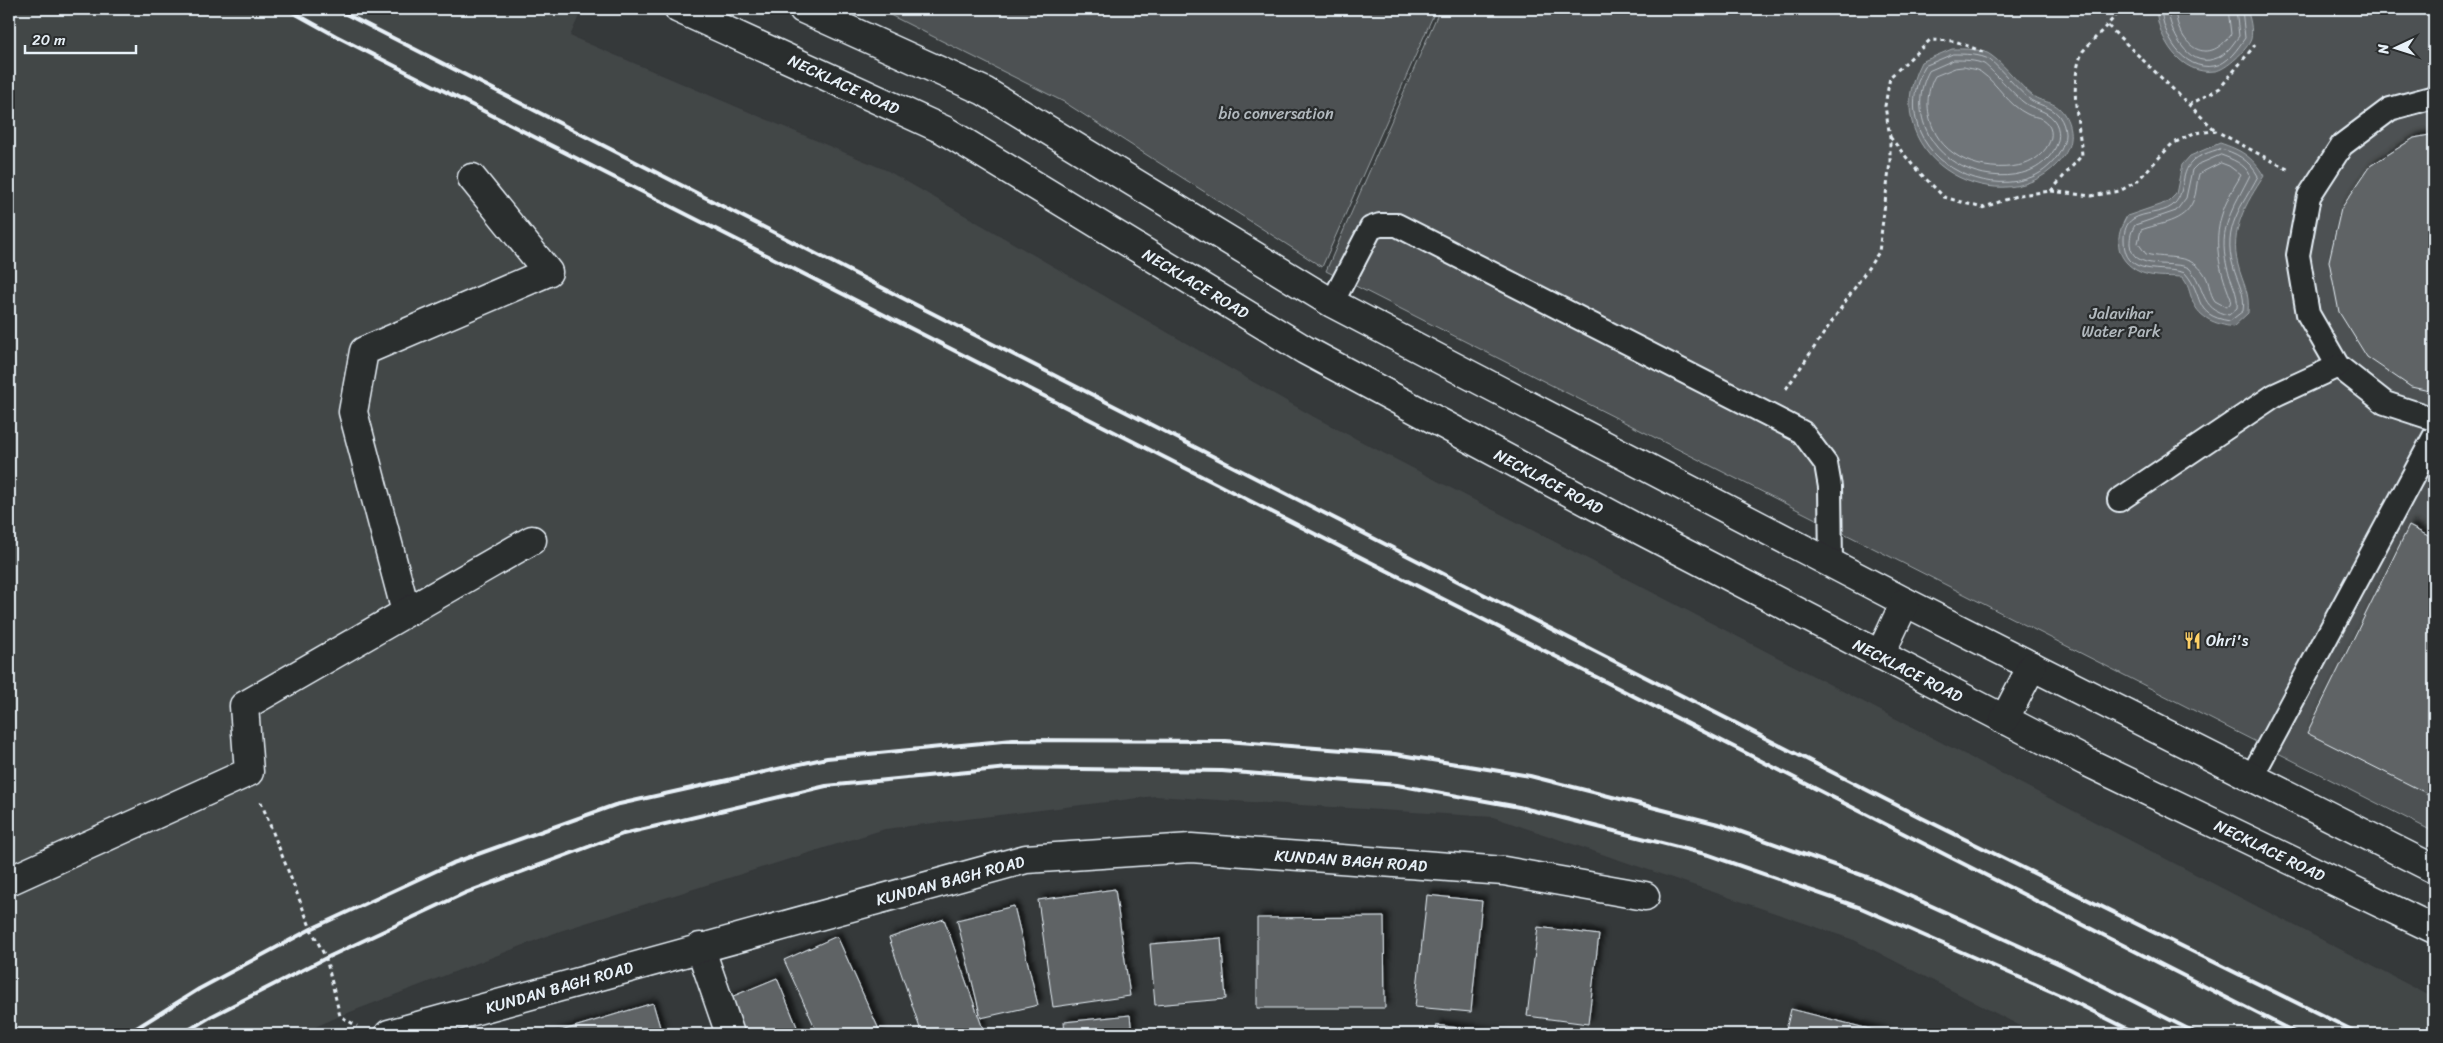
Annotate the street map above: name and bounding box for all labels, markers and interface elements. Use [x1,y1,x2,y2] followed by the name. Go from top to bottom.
[25,22,136,54] scale bar
[2370,22,2420,72] north arrow
[32,27,66,53] text: 20 m
[2371,43,2396,56] text: N
[783,46,905,123] street label: NECKLACE ROAD
[1218,99,1334,128] park label: bio conversation
[1137,240,1255,327] street label: NECKLACE ROAD
[2082,299,2161,346] park label: Jalavihar Water Park
[1489,440,1609,523] street label: NECKLACE ROAD
[2206,626,2249,655] place label: Ohri's
[1848,630,1968,711] street label: NECKLACE ROAD
[2182,630,2202,650] restaurant icon: Ohri's
[2209,811,2331,890] street label: NECKLACE ROAD
[1274,841,1429,880] street label: KUNDAN BAGH ROAD
[873,847,1028,914] street label: KUNDAN BAGH ROAD
[482,952,637,1022] street label: KUNDAN BAGH ROAD

